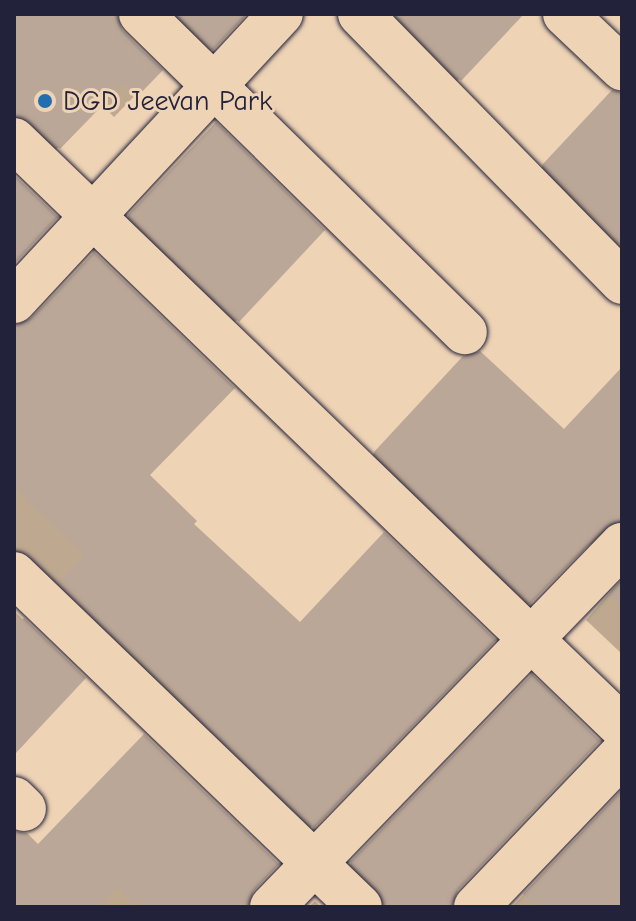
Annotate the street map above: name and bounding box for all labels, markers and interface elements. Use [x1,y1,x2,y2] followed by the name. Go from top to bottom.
[63,84,273,118] place label: DGD Jeevan Park
[34,90,56,112] marker: DGD Jeevan Park

